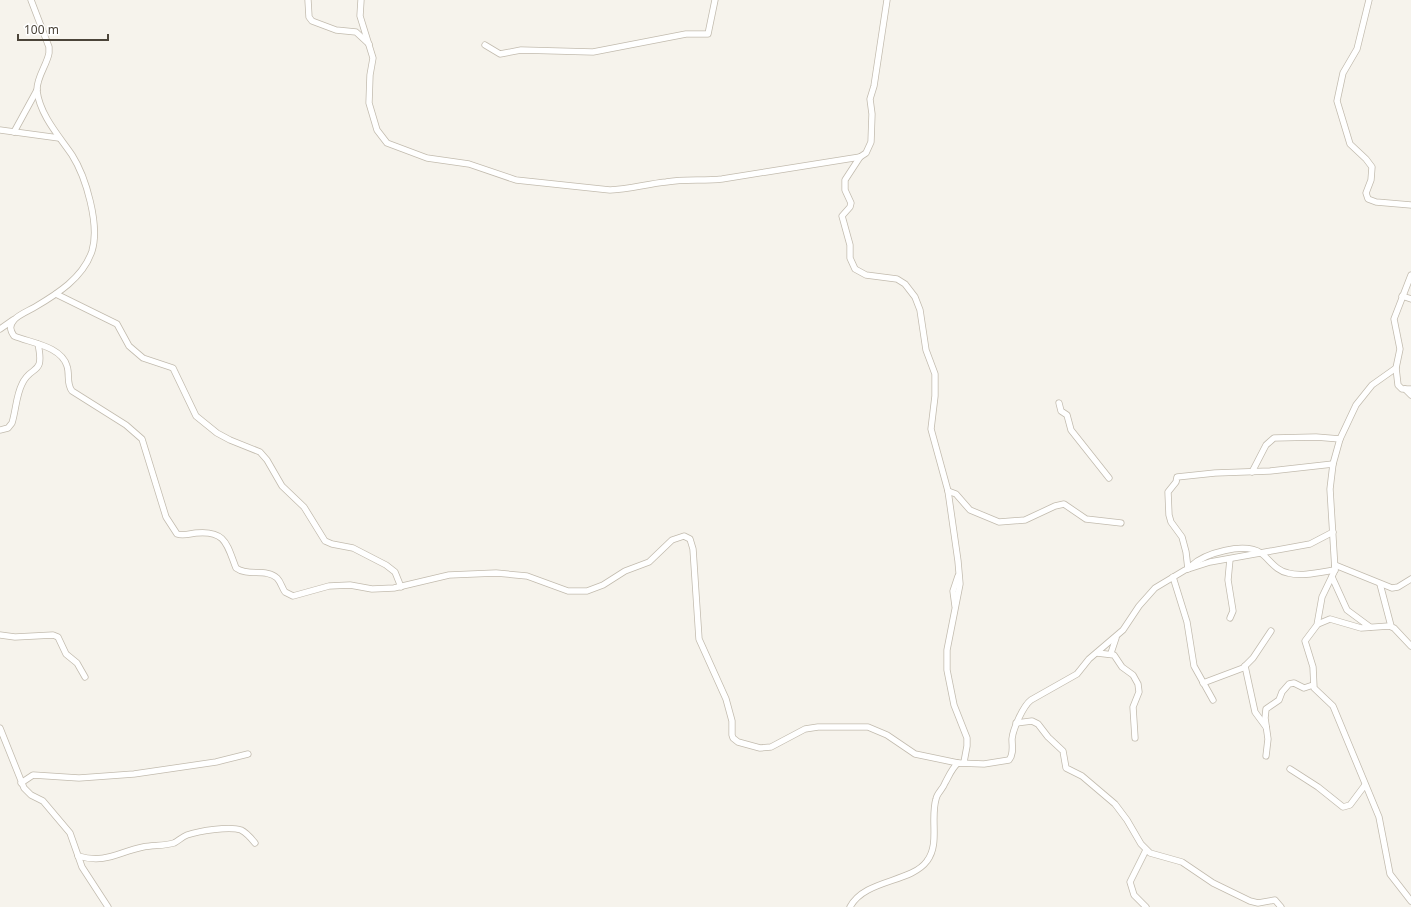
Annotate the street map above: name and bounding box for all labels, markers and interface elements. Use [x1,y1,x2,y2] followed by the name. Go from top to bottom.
[18,16,108,42] scale bar
[24,21,59,38] text: 100 m

